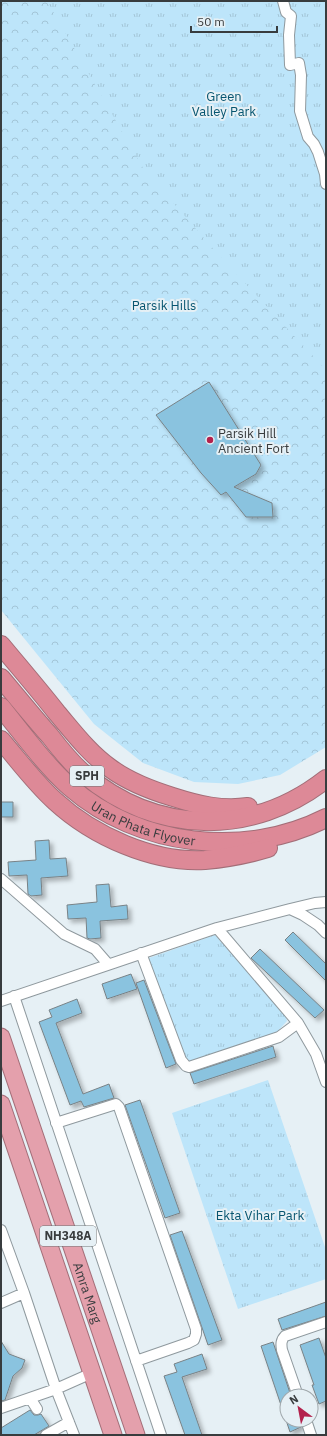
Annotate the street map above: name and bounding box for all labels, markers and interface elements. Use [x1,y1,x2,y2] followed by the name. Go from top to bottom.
[191,8,277,34] scale bar
[197,14,225,29] text: 50 m
[192,88,256,120] park label: Green Valley Park
[132,297,196,314] park label: Parsik Hills
[218,425,289,457] place label: Parsik Hill Ancient Fort
[205,435,215,445] marker: Parsik Hill Ancient Fort
[70,766,104,786] road number: SPH
[88,797,197,850] street label: Uran Phata Flyover
[216,1207,304,1224] park label: Ekta Vihar Park
[40,1226,96,1246] road number: NH348A
[69,1260,106,1326] street label: Amra Marg
[279,1388,319,1428] north arrow
[287,1391,301,1408] text: N

